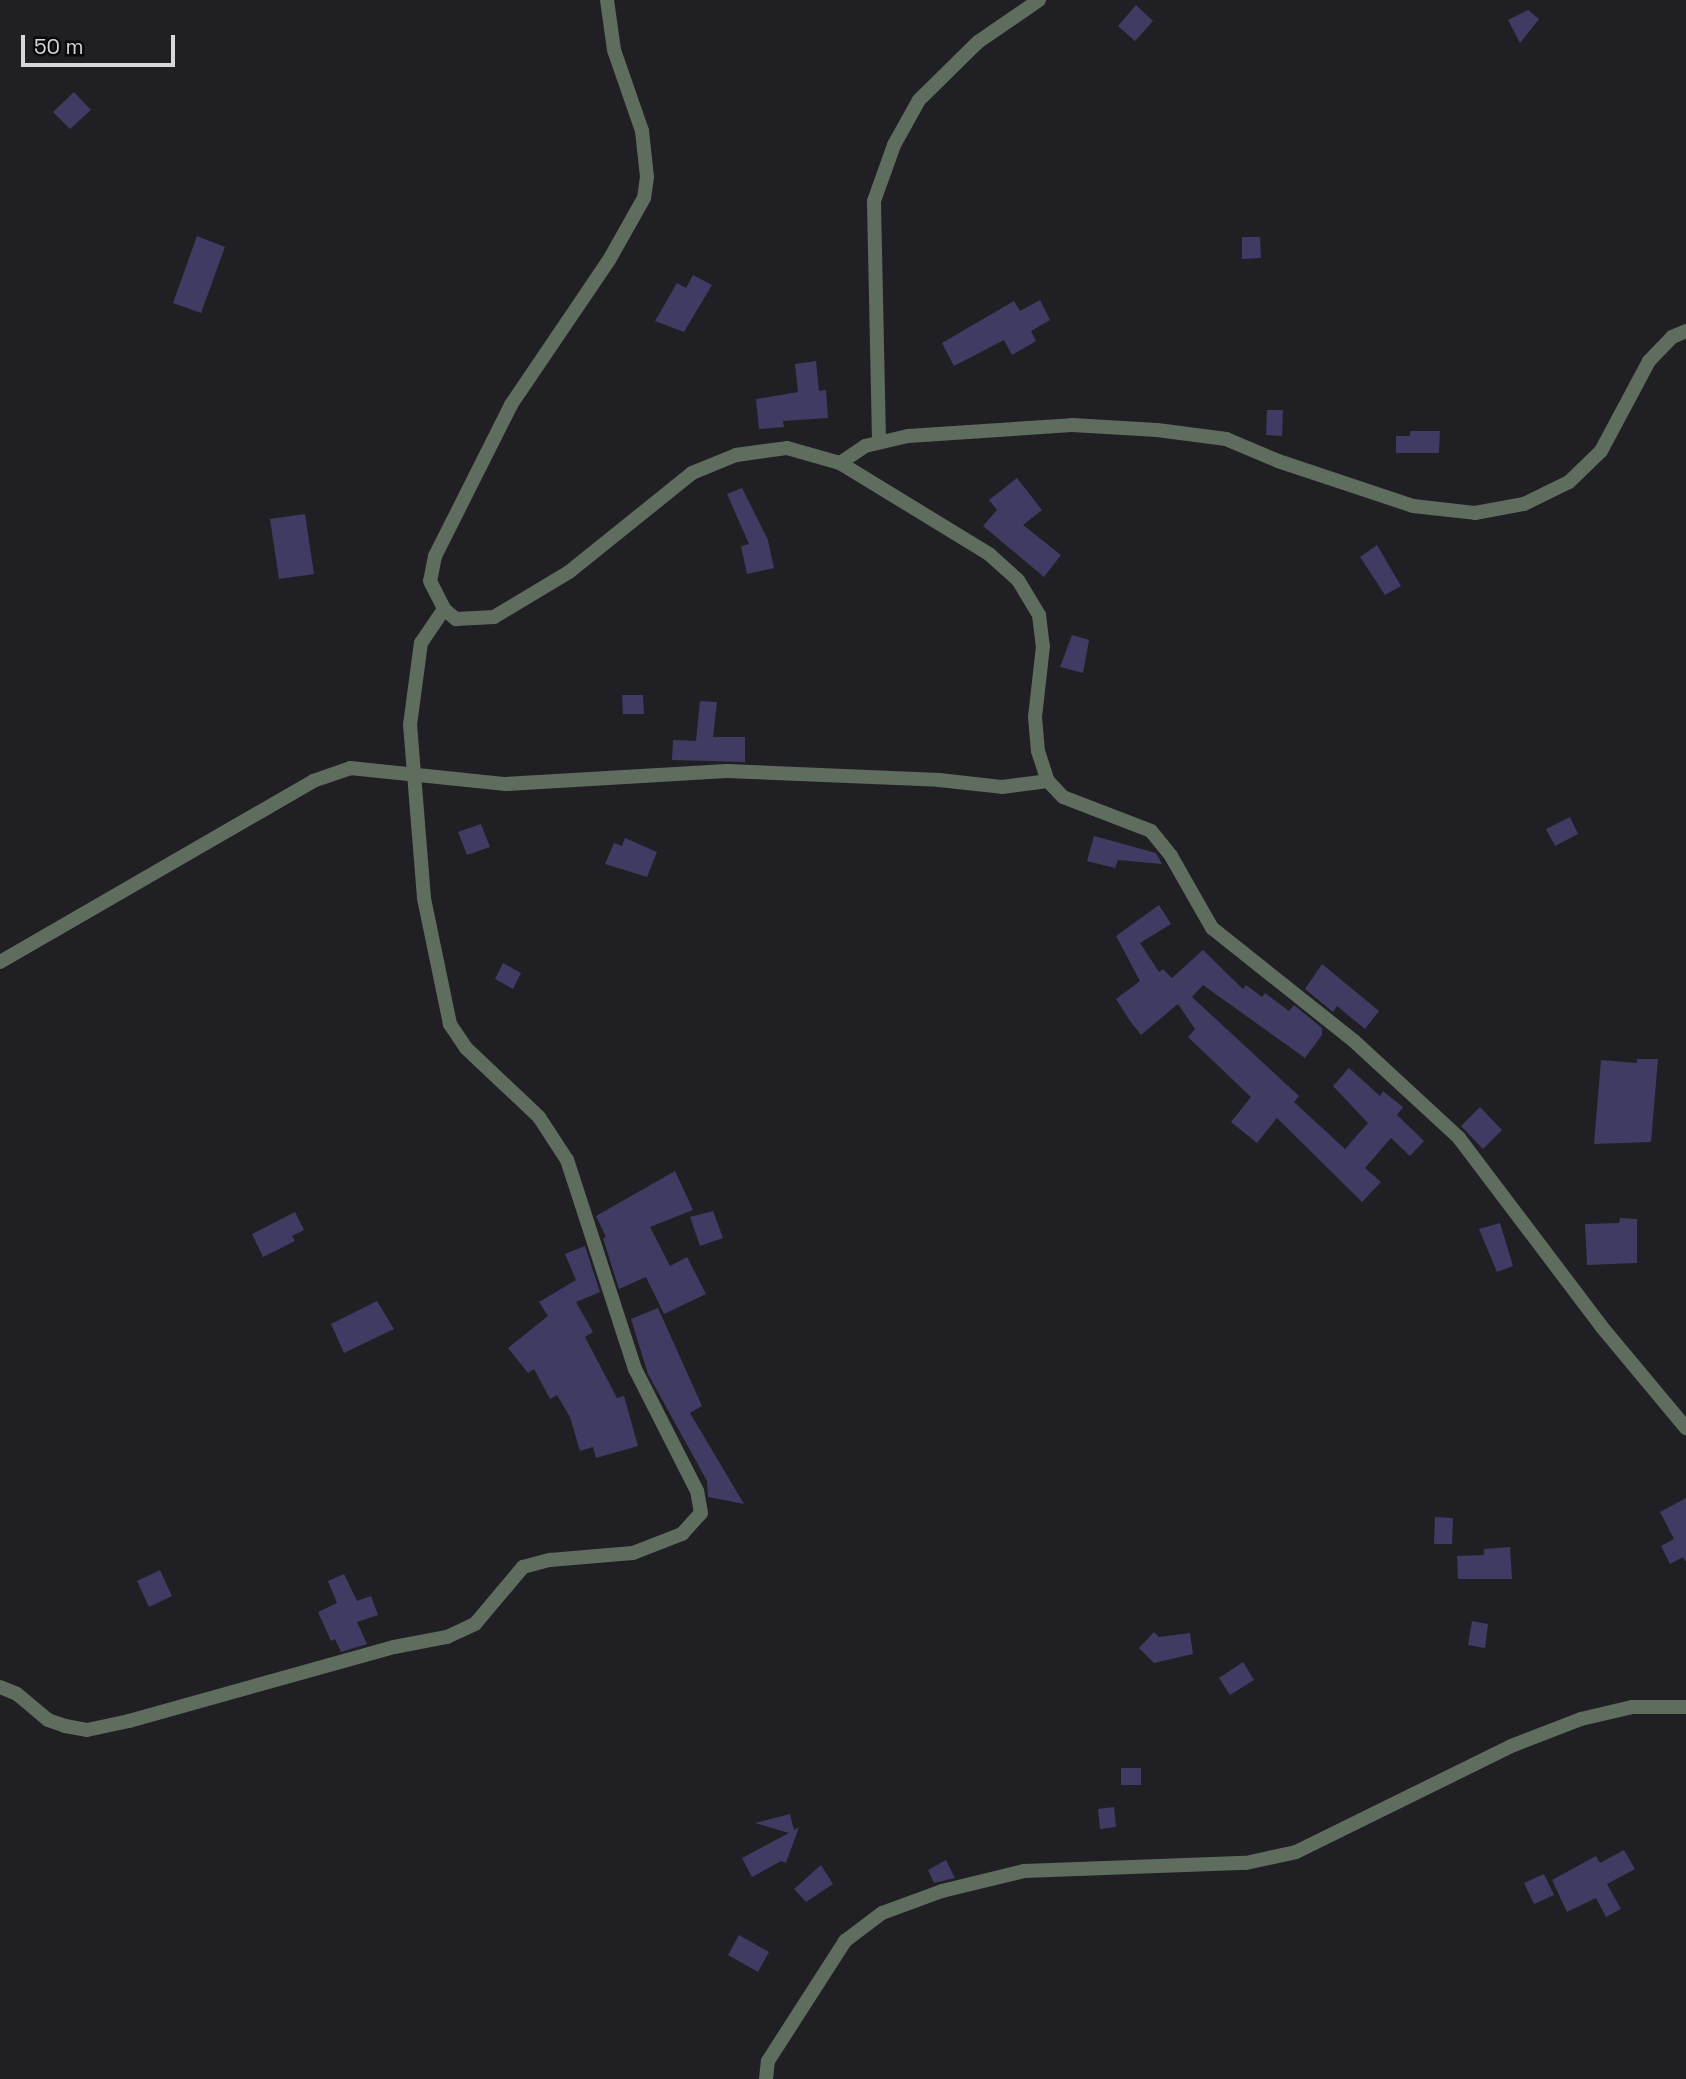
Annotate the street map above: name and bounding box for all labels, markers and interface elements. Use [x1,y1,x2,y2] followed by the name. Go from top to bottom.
[24,21,178,65] scale bar
[34,33,84,60] text: 50 m

